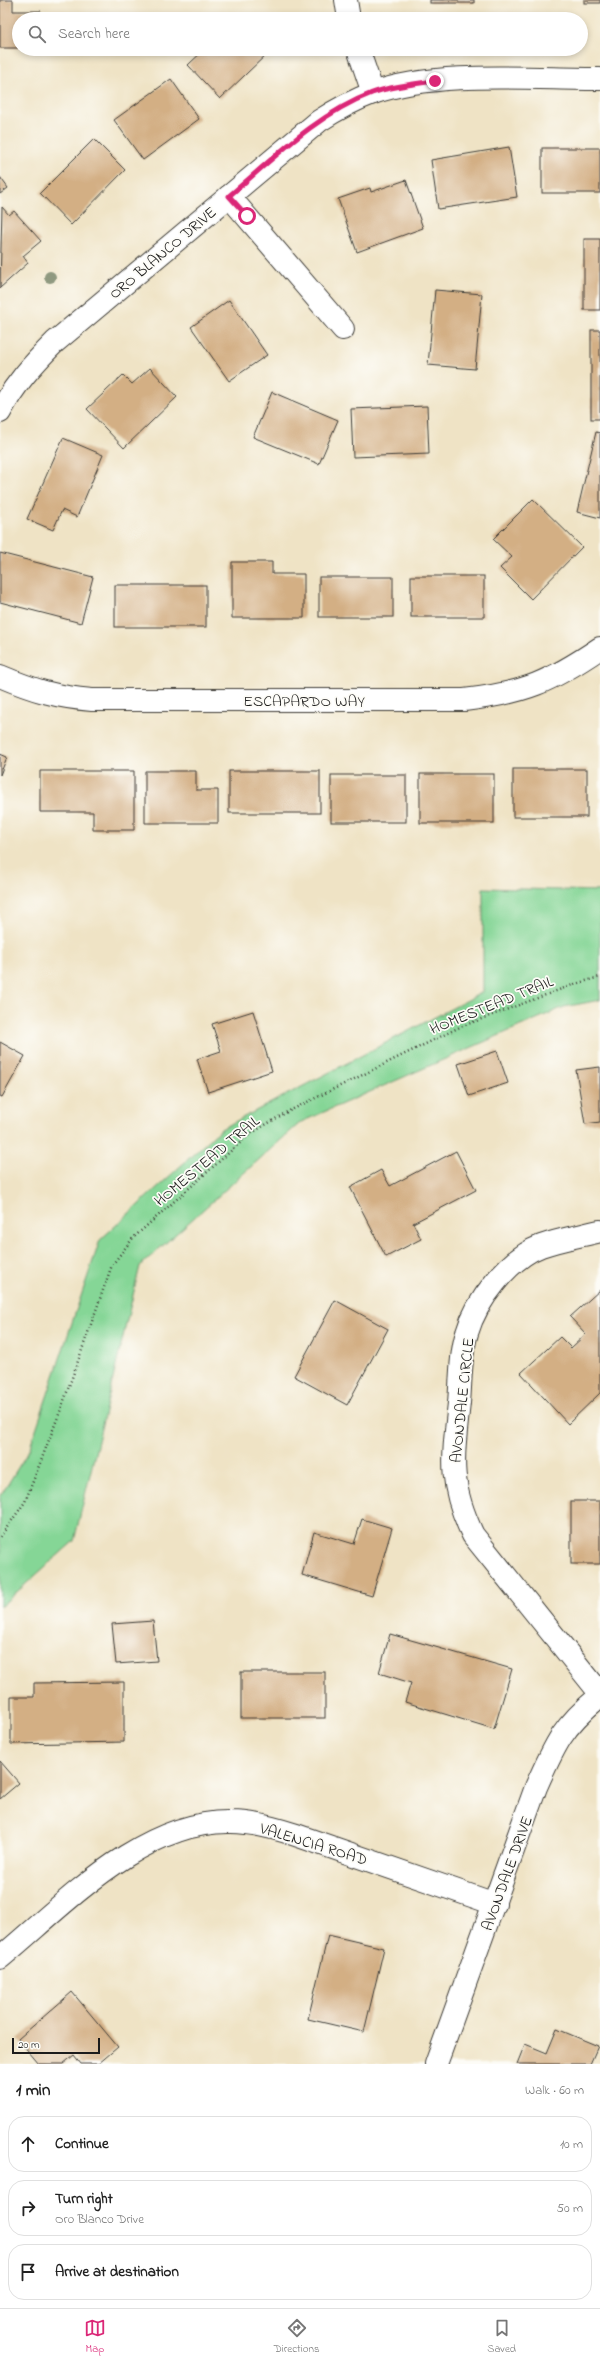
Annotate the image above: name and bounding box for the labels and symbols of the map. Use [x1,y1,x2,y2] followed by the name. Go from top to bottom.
[426,72,444,90] route end
[104,201,222,306] street label: ORO BLANCO DRIVE
[238,207,256,225] route start
[243,690,365,714] street label: ESCAPARDO WAY
[426,970,557,1042] street label: HOMESTEAD TRAIL
[149,1110,265,1213] street label: HOMESTEAD TRAIL
[444,1336,482,1464] street label: AVONDALE CIRCLE
[476,1813,540,1934] street label: AVONDALE DRIVE
[256,1817,370,1873] street label: VALENCIA ROAD
[12,2036,100,2055] scale bar

